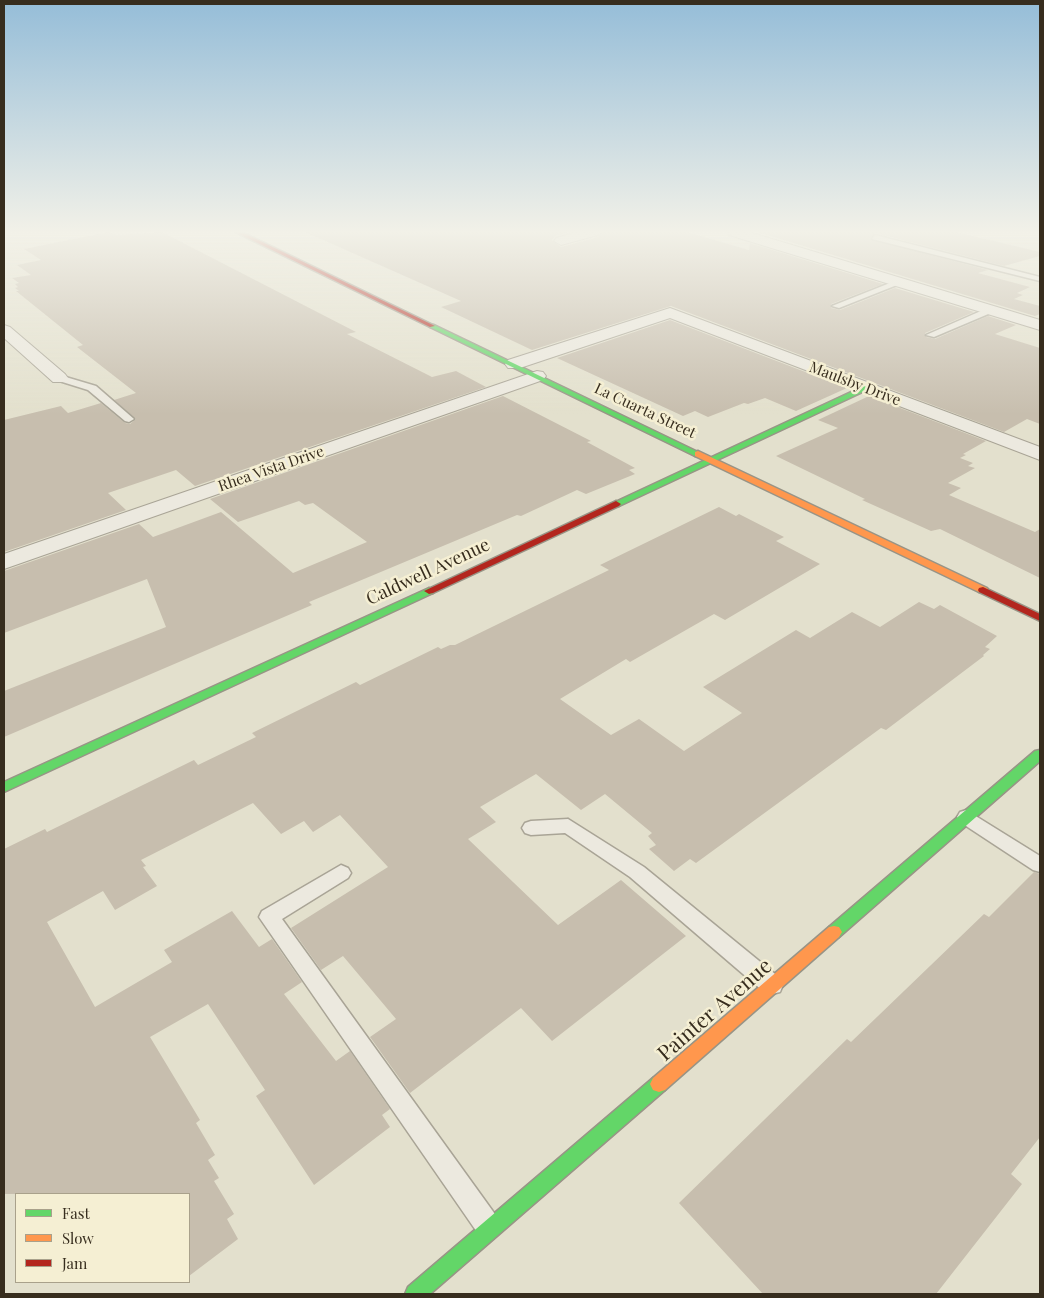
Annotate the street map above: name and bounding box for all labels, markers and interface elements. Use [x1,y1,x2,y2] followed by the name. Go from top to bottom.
[807,358,903,410] street label: Maulsby Drive
[591,380,699,442] street label: La Cuarta Street
[216,442,326,496] street label: Rhea Vista Drive
[363,534,493,610] street label: Caldwell Avenue
[653,954,777,1066] street label: Painter Avenue
[15,1193,190,1283] legend
[62,1203,90,1223] text: Fast
[62,1228,94,1248] text: Slow
[62,1253,87,1273] text: Jam

